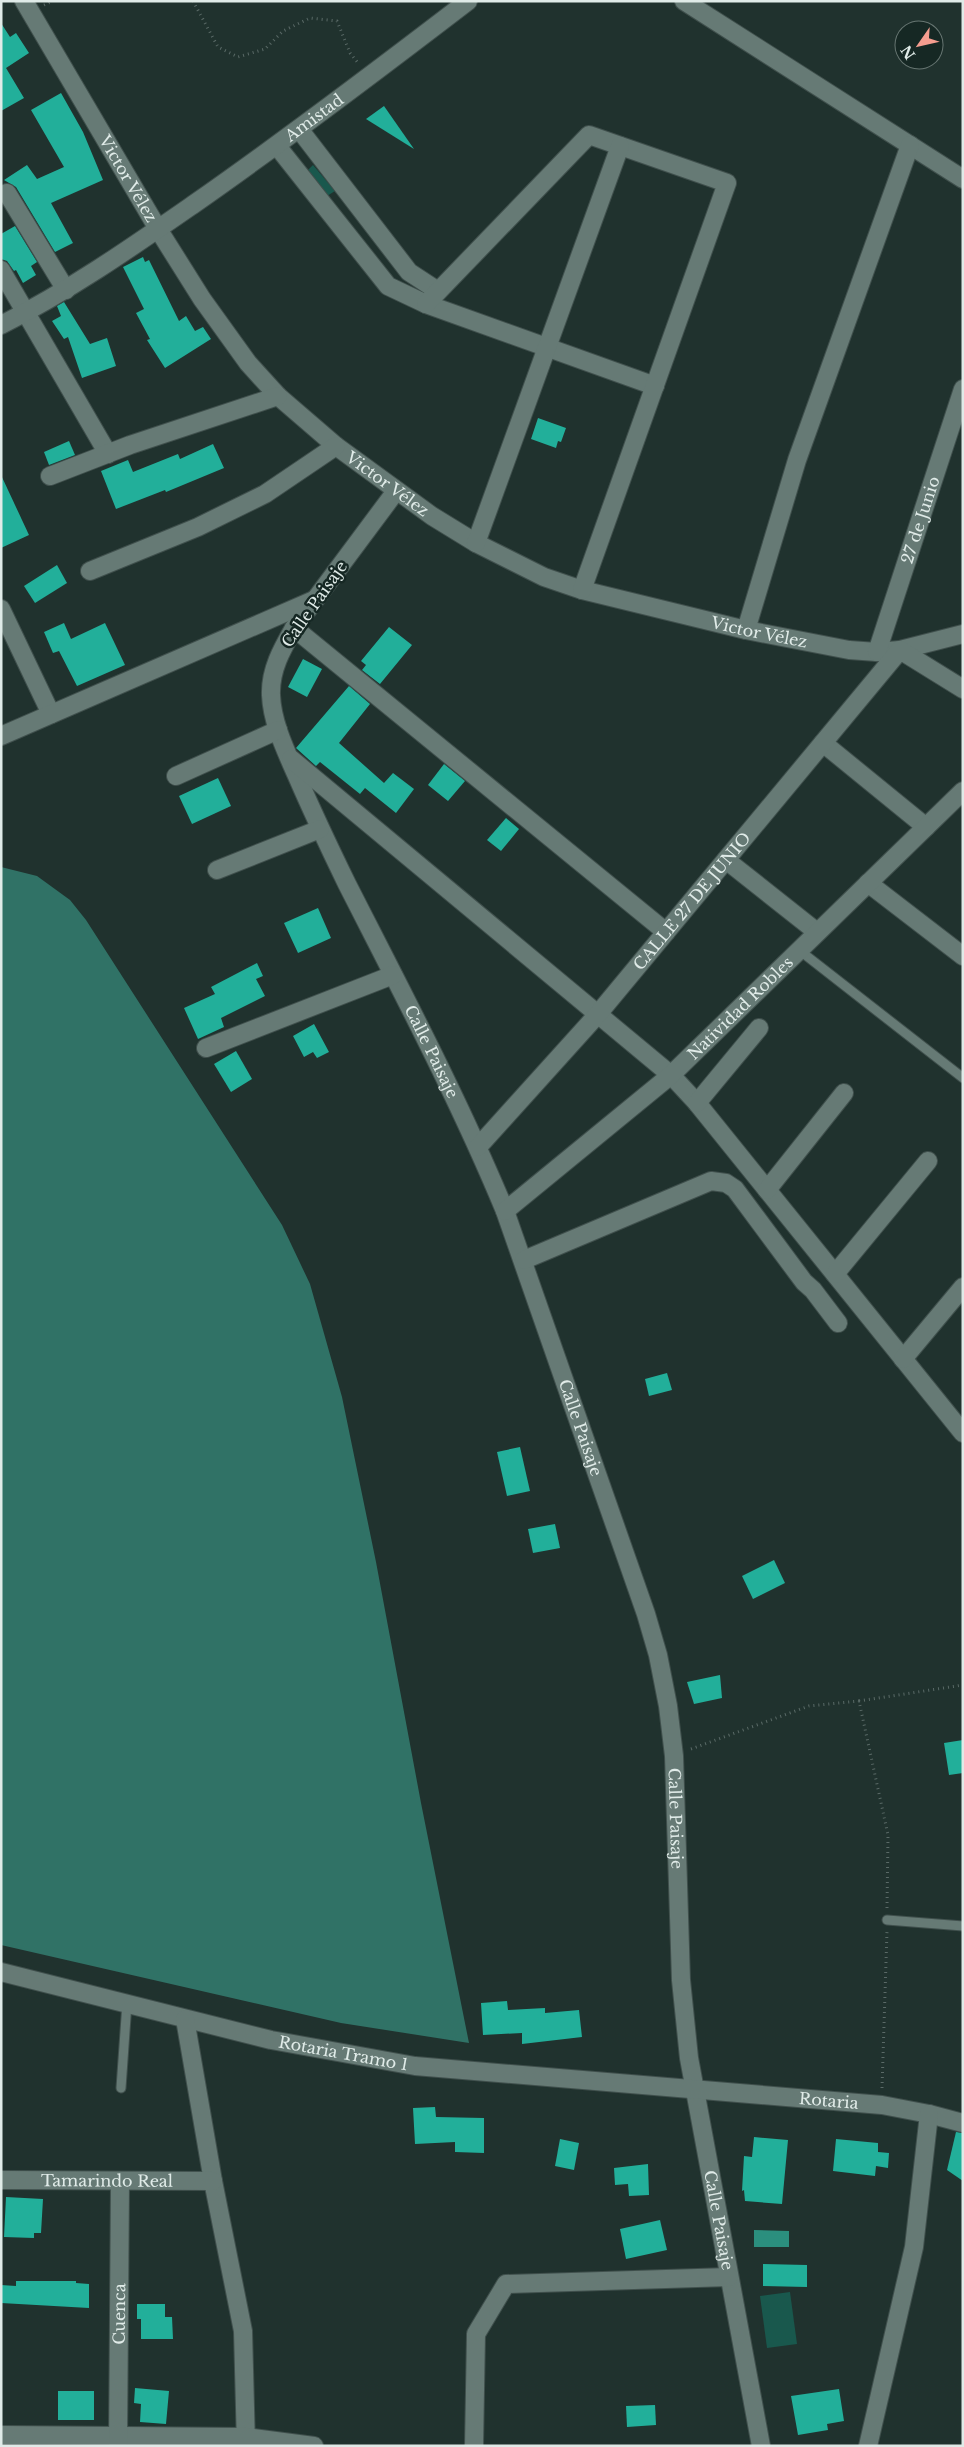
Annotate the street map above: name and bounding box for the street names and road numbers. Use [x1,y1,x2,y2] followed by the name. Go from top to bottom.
[280,89,347,146] street label: Amistad
[94,131,162,226] street label: Victor Vélez
[341,446,433,521] street label: Victor Vélez
[897,474,944,566] street label: 27 de Junio
[277,557,351,651] street label: Calle Paisaje
[708,612,809,652] street label: Victor Vélez
[629,828,755,974] street label: CALLE 27 DE JUNIO
[683,952,797,1064] street label: Natividad Robles
[400,1002,463,1101] street label: Calle Paisaje
[555,1377,607,1479] street label: Calle Paisaje
[664,1768,688,1869] street label: Calle Paisaje
[277,2032,410,2075] street label: Rotaria Tramo 1
[798,2088,860,2113] street label: Rotaria
[700,2169,738,2272] street label: Calle Paisaje
[41,2170,173,2191] street label: Tamarindo Real
[109,2283,129,2345] street label: Cuenca

